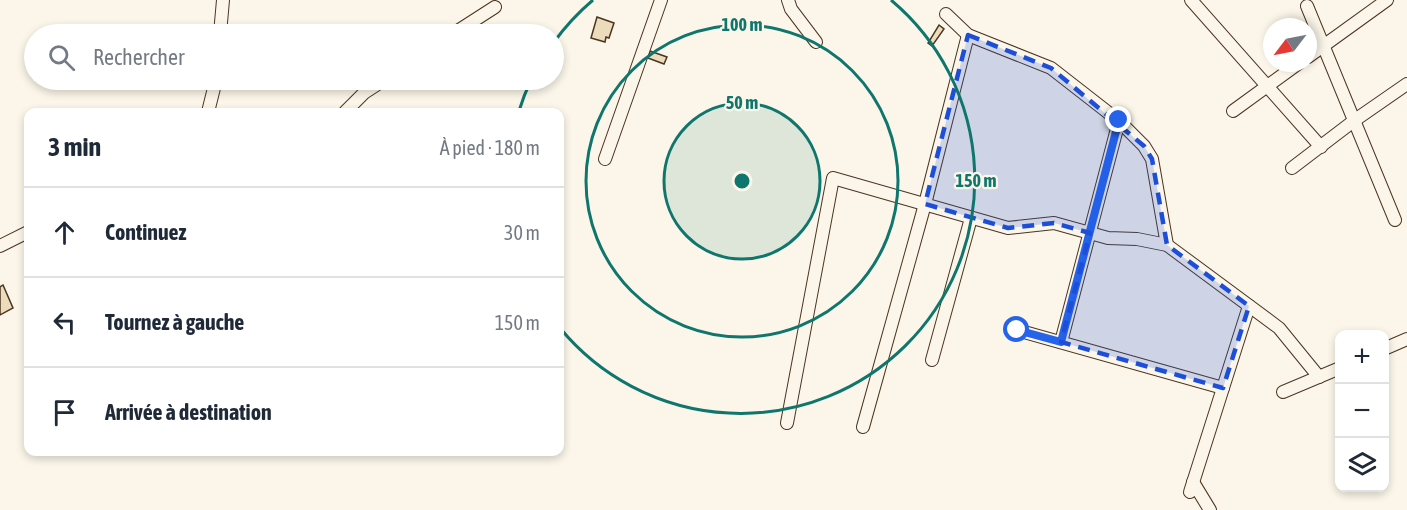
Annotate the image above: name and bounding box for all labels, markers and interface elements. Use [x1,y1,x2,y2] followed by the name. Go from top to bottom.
[722,14,762,35] text: 100 m
[1263,18,1317,72] north arrow
[24,24,564,90] search box
[45,41,78,74] icon: search
[93,44,184,70] text: Rechercher
[726,92,758,113] text: 50 m
[1105,106,1131,132] route end
[48,132,101,162] text: 3 min
[440,136,540,159] text: À pied · 180 m
[956,170,996,191] text: 150 m
[732,171,752,191] centre of rings
[48,216,81,249] icon: ahead
[105,219,187,245] text: Continuez
[504,221,540,244] text: 30 m
[48,306,81,339] icon: left
[105,309,244,335] text: Tournez à gauche
[495,311,540,334] text: 150 m
[1003,316,1029,342] route start
[1335,330,1389,492] map controls
[1335,330,1389,384] button: +
[1335,384,1389,438] button: −
[48,396,81,429] icon: arrive
[105,399,272,425] text: Arrivée à destination
[1335,438,1389,492] button: layers

